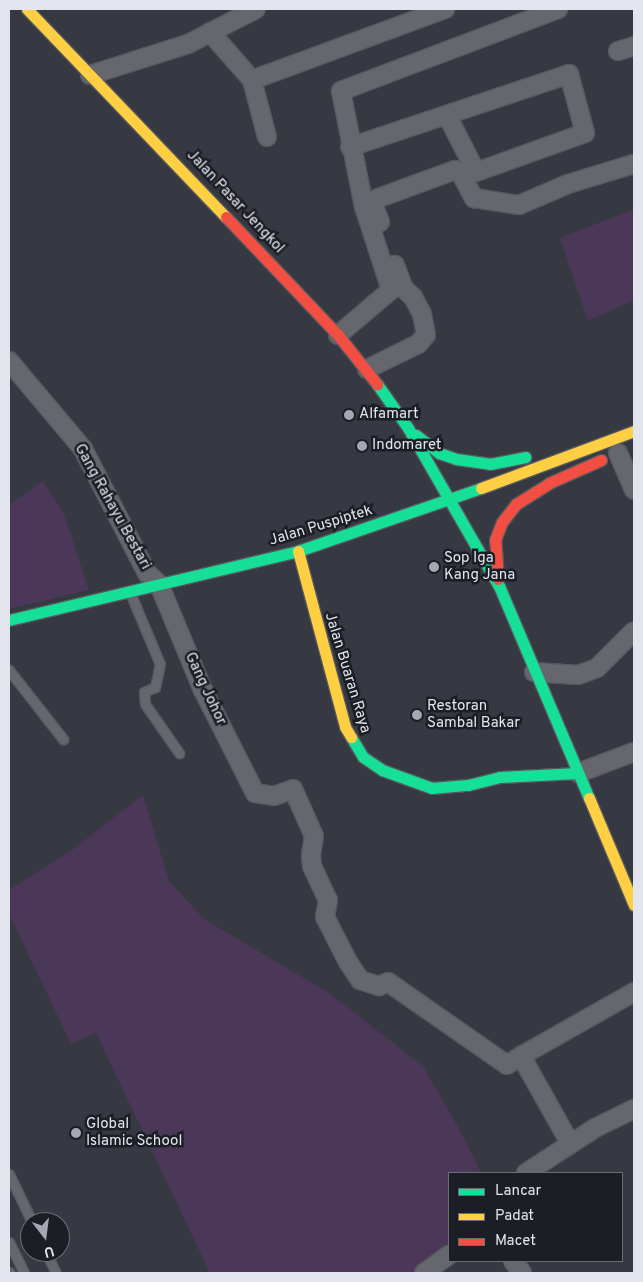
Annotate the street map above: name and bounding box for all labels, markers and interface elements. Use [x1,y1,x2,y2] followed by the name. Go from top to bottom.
[182,147,288,257] street label: Jalan Pasar Jengkol
[359,406,419,424] place label: Alfamart
[343,409,355,421] marker: Alfamart
[372,437,442,455] place label: Indomaret
[356,440,368,452] marker: Indomaret
[70,441,154,573] street label: Gang Rahayu Bestari
[267,502,375,550] street label: Jalan Puspiptek
[444,549,515,584] place label: Sop Iga Kang Jana
[428,561,440,573] marker: Sop Iga Kang Jana
[320,610,374,736] street label: Jalan Buaran Raya
[180,650,230,728] street label: Gang Johor
[427,697,520,732] place label: Restoran Sambal Bakar
[411,709,423,721] marker: Restoran Sambal Bakar
[86,1115,182,1150] place label: Global Islamic School
[70,1127,82,1139] marker: Global Islamic School
[448,1172,623,1262] legend
[495,1182,541,1201] text: Lancar
[495,1207,534,1226] text: Padat
[20,1212,70,1262] north arrow
[495,1232,536,1251] text: Macet
[42,1242,56,1261] text: U

